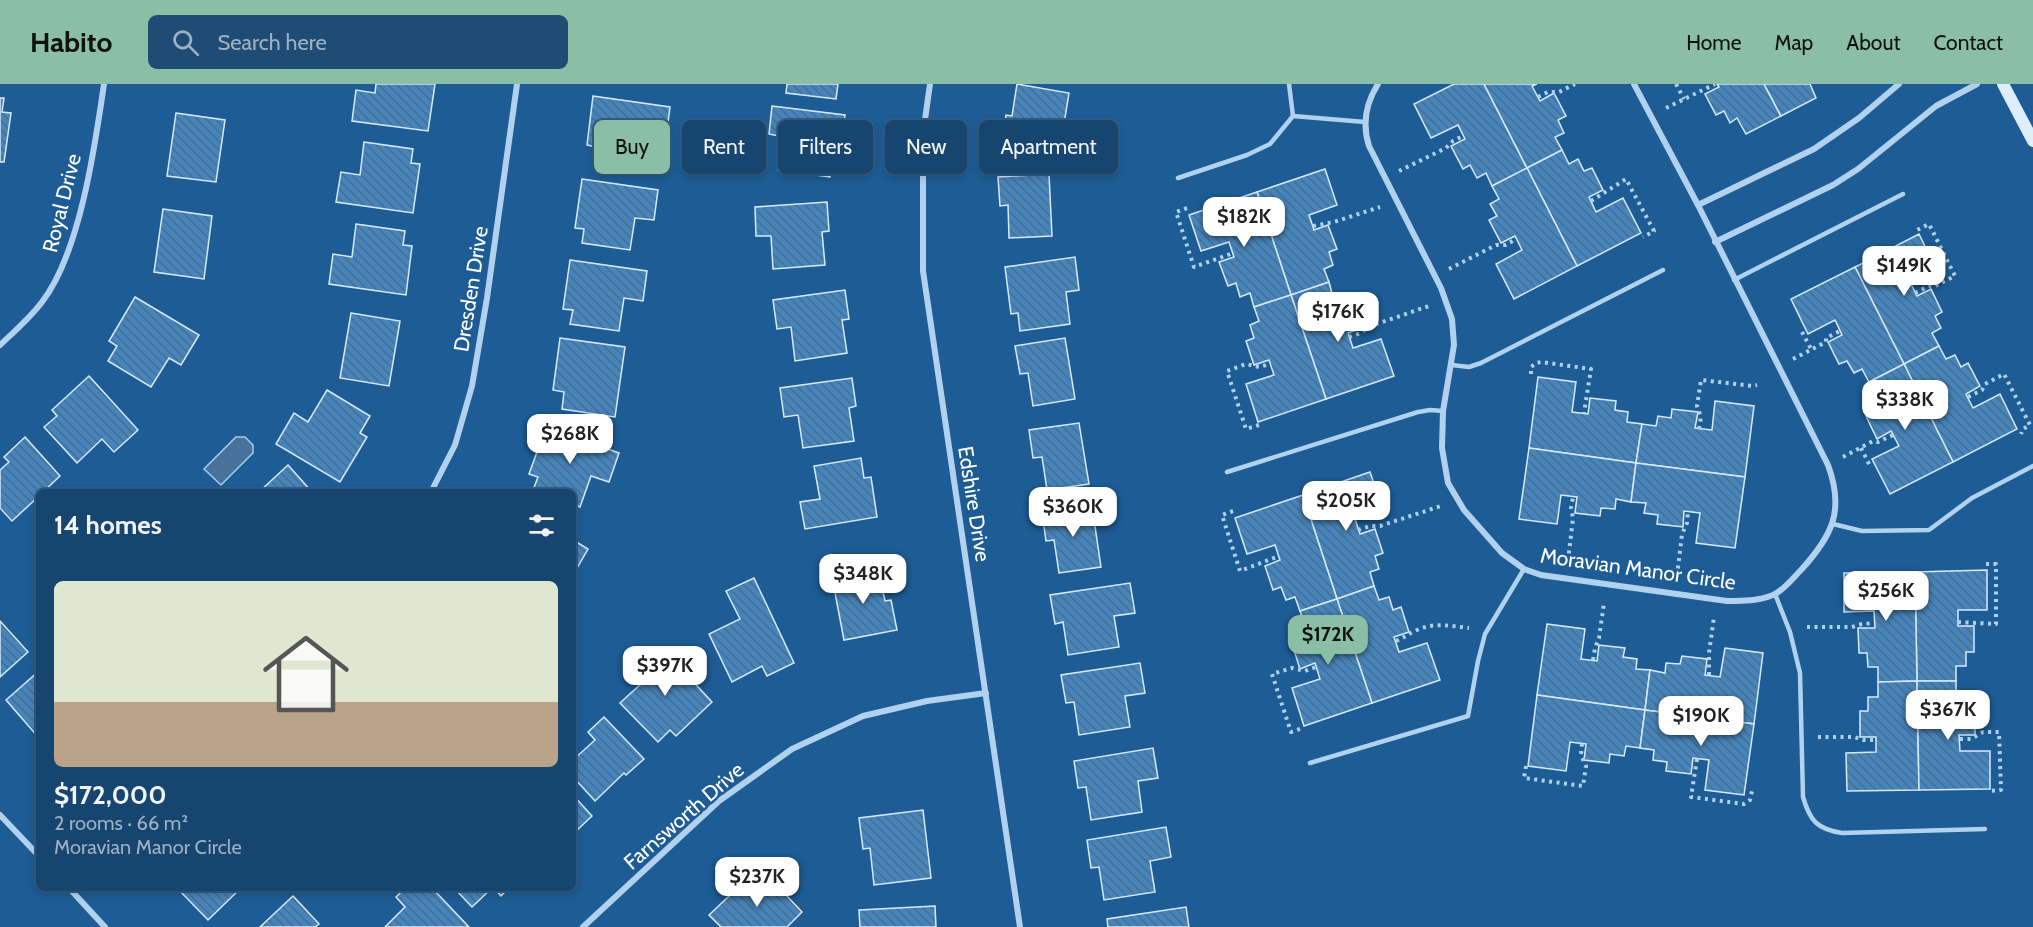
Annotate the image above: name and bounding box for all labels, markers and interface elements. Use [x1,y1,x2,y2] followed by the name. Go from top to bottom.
[148,15,568,69] search box
[30,25,112,59] text: Habito
[169,26,202,59] icon: search
[217,29,327,56] text: Search here
[1686,30,1742,55] text: Home
[1775,30,1813,55] text: Map
[1846,30,1900,55] text: About
[1933,30,2003,55] text: Contact
[594,120,670,174] chip: Buy
[682,120,766,174] chip: Rent
[778,120,873,174] chip: Filters
[885,120,967,174] chip: New
[979,120,1118,174] chip: Apartment
[37,151,86,255] street label: Royal Drive
[1202,197,1286,248] pin: $182K
[1217,204,1271,228] text: $182K
[448,224,493,354] street label: Dresden Drive
[1862,246,1946,297] pin: $149K
[1876,253,1932,277] text: $149K
[1296,292,1380,343] pin: $176K
[1312,299,1364,323] text: $176K
[1863,380,1947,431] pin: $338K
[1876,387,1934,411] text: $338K
[528,414,612,465] pin: $268K
[541,421,599,445] text: $268K
[953,444,996,564] street label: Edshire Drive
[1304,481,1388,532] pin: $205K
[1031,487,1115,538] pin: $360K
[1316,488,1376,512] text: $205K
[1043,494,1103,518] text: $360K
[54,509,162,541] text: 14 homes
[525,509,558,542] icon: filters
[1539,542,1738,595] street label: Moravian Manor Circle
[821,554,905,605] pin: $348K
[833,561,893,585] text: $348K
[1844,571,1928,622] pin: $256K
[1858,578,1914,602] text: $256K
[1286,615,1370,666] pin: $172K
[252,620,360,728] icon: home
[1302,622,1354,646] text: $172K
[623,646,707,697] pin: $397K
[637,653,693,677] text: $397K
[1906,690,1990,741] pin: $367K
[1659,696,1743,747] pin: $190K
[1920,697,1976,721] text: $367K
[1673,703,1729,727] text: $190K
[619,757,749,874] street label: Farnsworth Drive
[54,779,167,811] text: $172,000
[54,811,188,835] text: 2 rooms · 66 m²
[54,835,242,859] text: Moravian Manor Circle
[715,857,799,908] pin: $237K
[729,864,785,888] text: $237K

